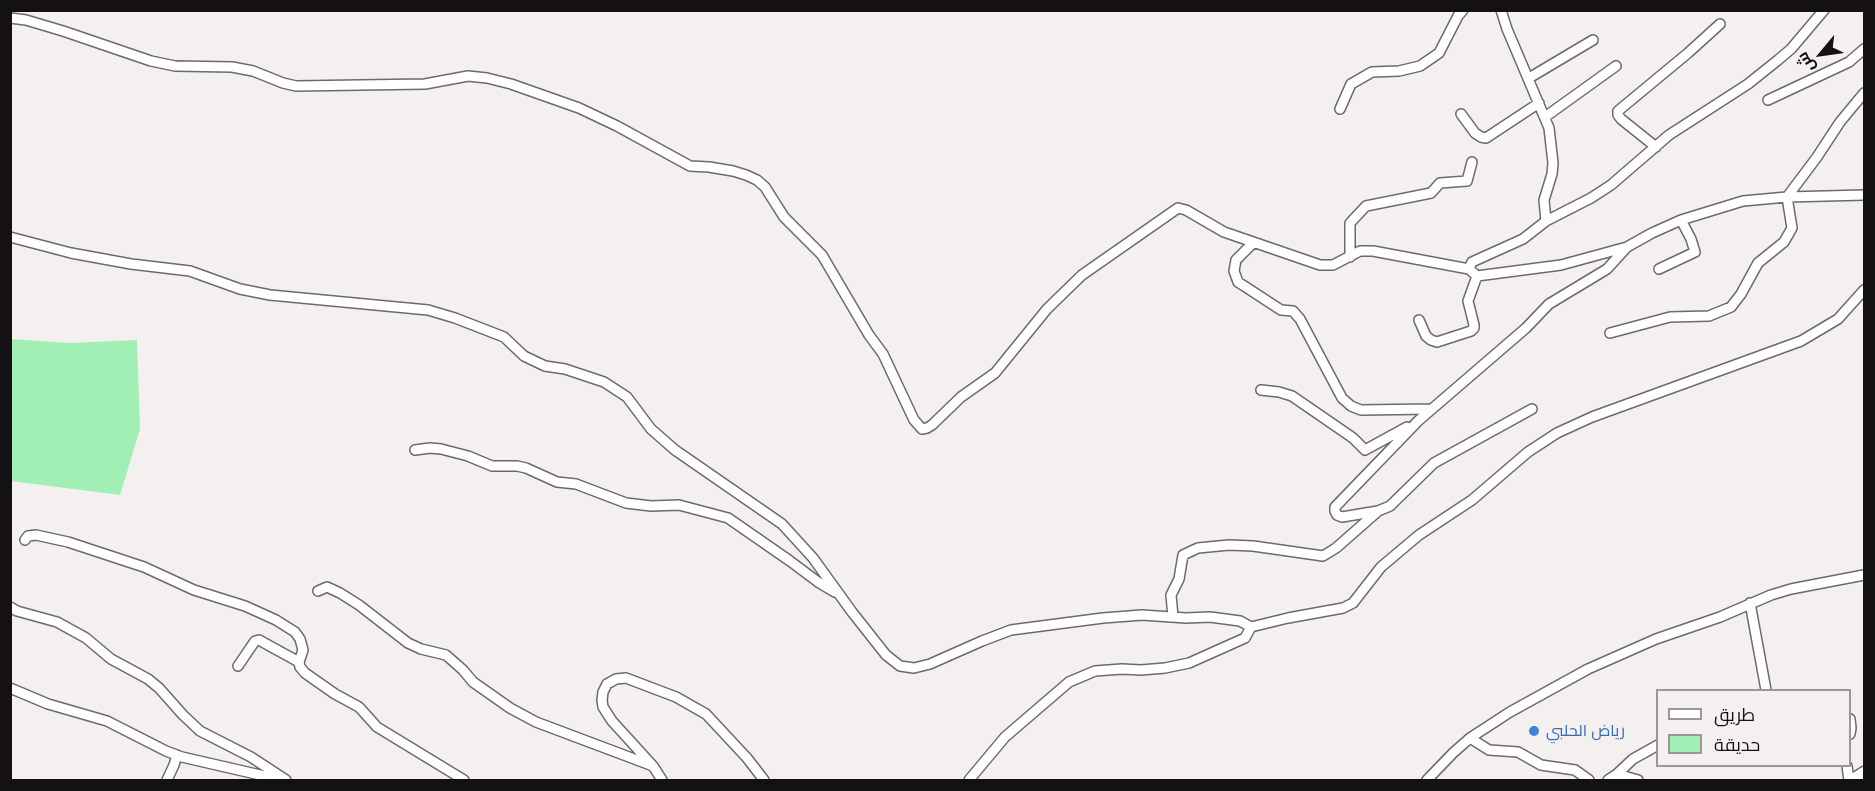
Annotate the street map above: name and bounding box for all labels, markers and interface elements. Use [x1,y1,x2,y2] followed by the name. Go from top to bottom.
[1791,24,1851,84] north arrow
[1792,49,1819,77] text: ش
[1656,689,1851,767] legend
[1714,703,1755,726] text: طريق
[1546,721,1625,741] place label: رياض الحلبي
[1527,724,1541,738] marker: رياض الحلبي
[1714,733,1760,756] text: حديقة

